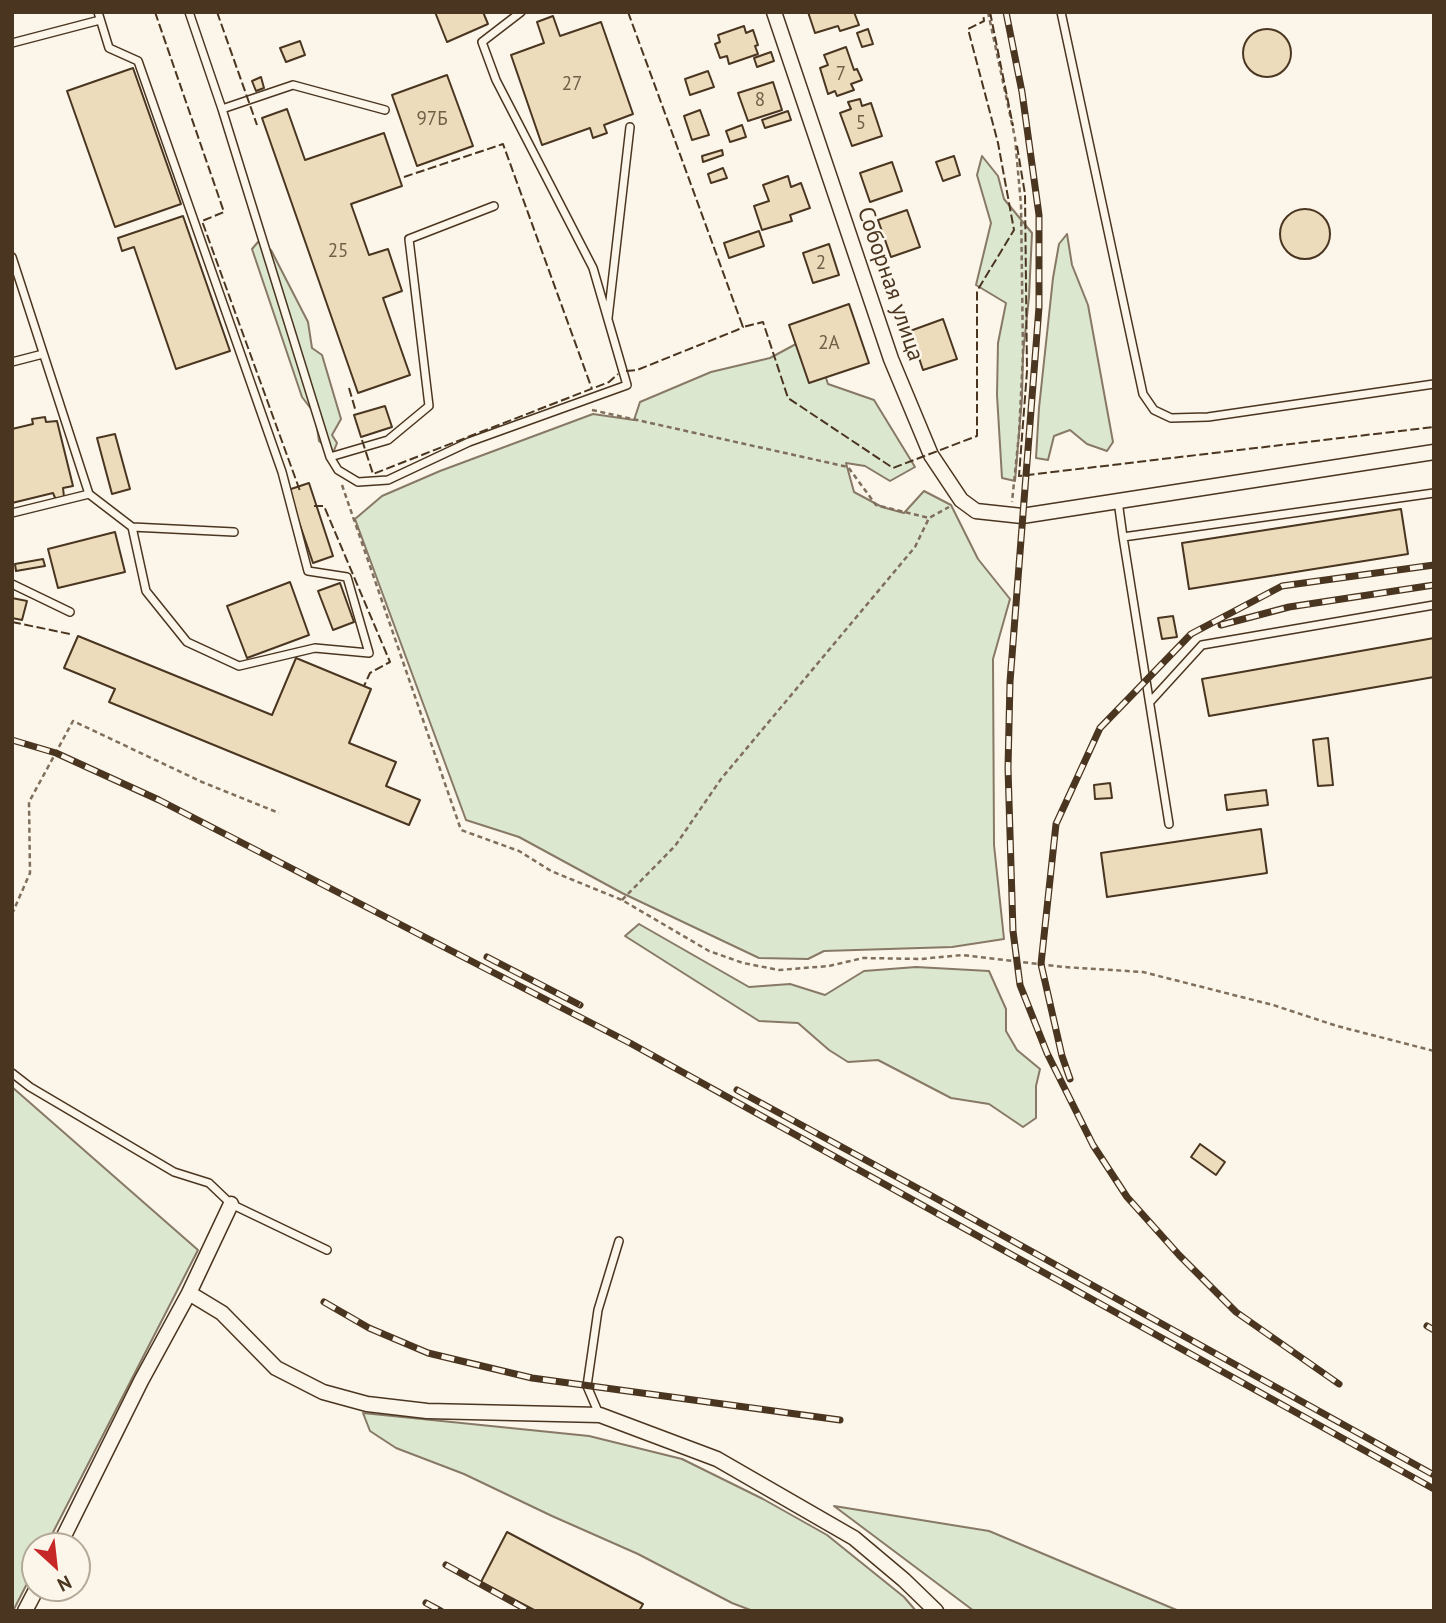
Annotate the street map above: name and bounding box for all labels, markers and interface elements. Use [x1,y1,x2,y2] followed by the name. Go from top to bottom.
[836,64,846,86] house number: 7
[562,74,582,96] house number: 27
[755,90,765,112] house number: 8
[416,109,448,131] house number: 97Б
[856,113,866,135] house number: 5
[851,203,929,365] street label: Соборная улица
[328,241,348,263] house number: 25
[816,253,826,275] house number: 2
[818,333,840,355] house number: 2А
[21,1532,91,1602] north arrow
[54,1570,76,1597] text: N

